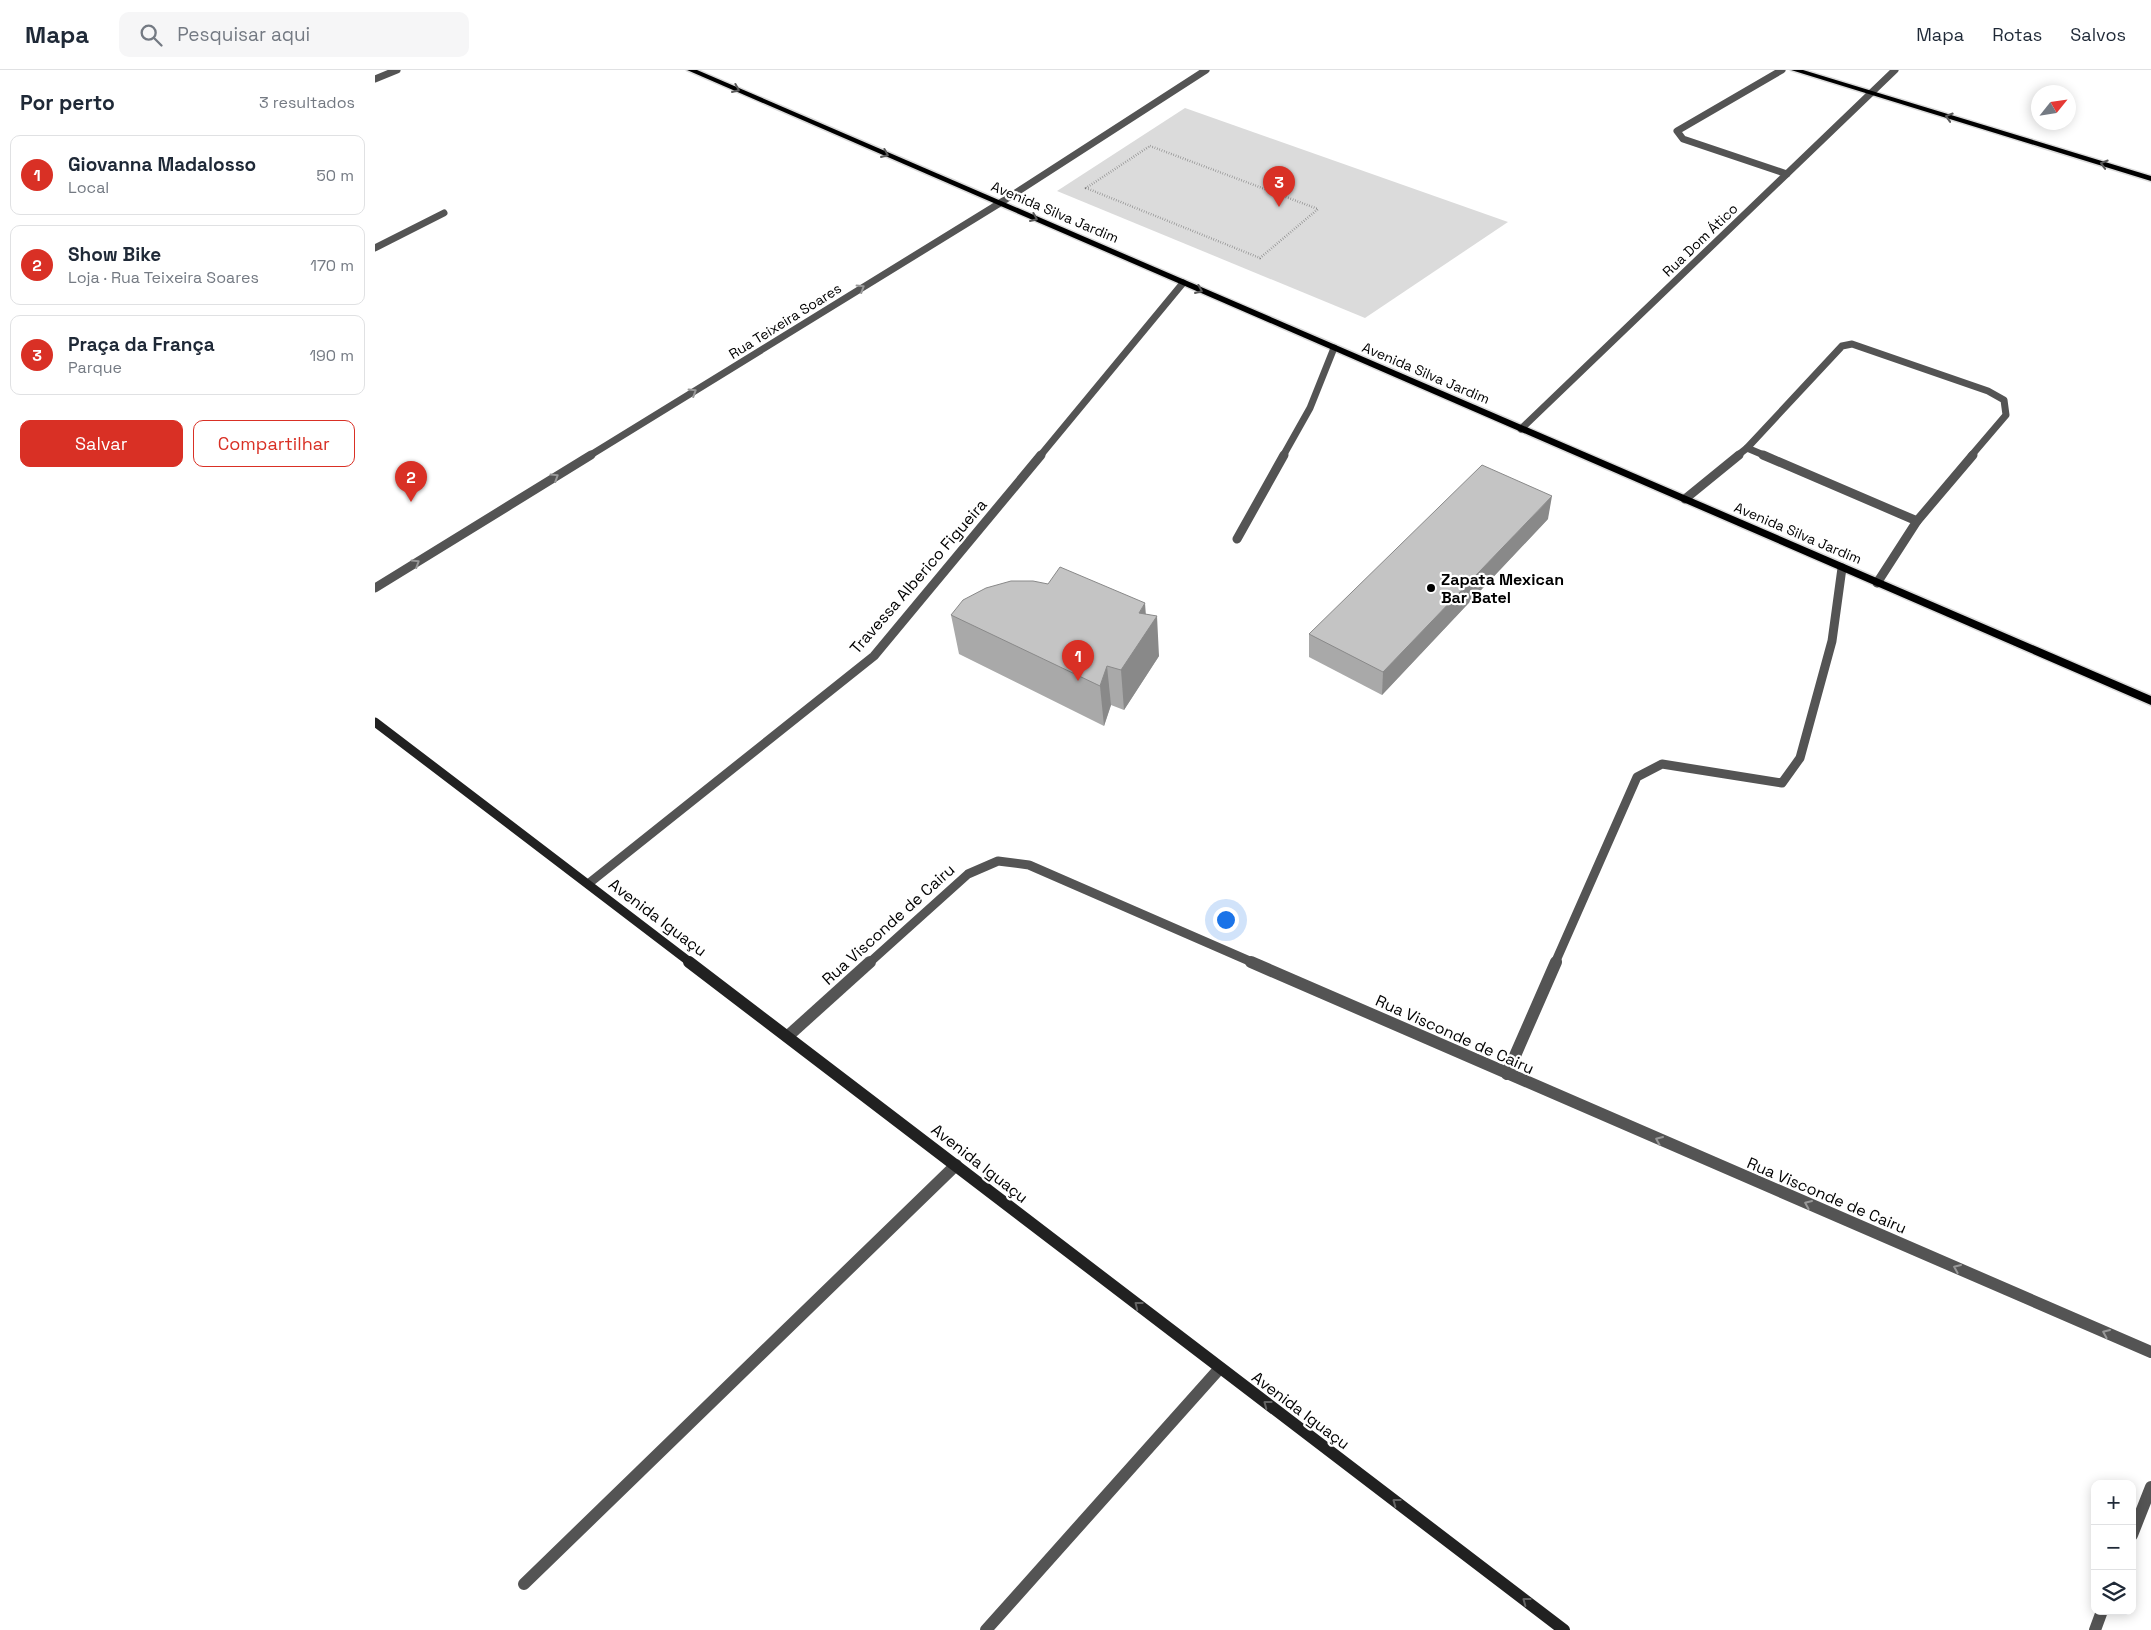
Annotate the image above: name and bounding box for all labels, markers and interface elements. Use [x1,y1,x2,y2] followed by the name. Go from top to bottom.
[119,12,469,57] search box
[25,19,89,50] text: Mapa
[137,21,165,49] icon: search
[177,22,310,47] text: Pesquisar aqui
[1916,23,1964,46] text: Mapa
[1992,23,2042,46] text: Rotas
[2070,23,2126,46] text: Salvos
[731,83,740,94] one-way arrow
[2031,85,2076,130] north arrow
[20,89,115,116] text: Por perto
[259,92,355,113] text: 3 resultados
[1945,113,1954,123] one-way arrow
[880,147,889,158] one-way arrow
[68,152,256,177] text: Giovanna Madalosso
[2101,160,2109,170] one-way arrow
[33,165,41,186] text: 1
[316,165,354,186] text: 50 m
[1263,166,1295,207] pin: 3
[68,177,109,198] text: Local
[989,177,1121,247] street label: Avenida Silva Jardim
[1659,200,1741,280] street label: Rua Dom Ático
[1029,212,1038,223] one-way arrow
[68,242,161,267] text: Show Bike
[32,255,42,276] text: 2
[310,255,354,276] text: 170 m
[68,267,259,288] text: Loja · Rua Teixeira Soares
[725,279,845,363] street label: Rua Teixeira Soares
[1194,283,1203,294] one-way arrow
[856,285,865,295] one-way arrow
[68,332,215,357] text: Praça da França
[1360,338,1492,408] street label: Avenida Silva Jardim
[32,345,42,366] text: 3
[309,345,354,366] text: 190 m
[68,357,122,378] text: Parque
[688,389,697,399] one-way arrow
[20,420,183,467] button: Salvar
[193,420,355,467] button: Compartilhar
[395,461,427,502] pin: 2
[549,474,558,484] one-way arrow
[845,494,991,658] street label: Travessa Alberico Figueira
[1732,498,1864,568] street label: Avenida Silva Jardim
[411,559,420,569] one-way arrow
[1441,569,1564,608] place label: Zapata Mexican Bar Batel
[1425,582,1437,594] marker: Zapata Mexican Bar Batel
[1062,640,1094,681] pin: 1
[818,859,959,990] street label: Rua Visconde de Cairu
[605,874,711,961] street label: Avenida Iguaçu
[1213,907,1239,933] your location
[1372,990,1537,1079] street label: Rua Visconde de Cairu
[927,1119,1032,1208] street label: Avenida Iguaçu
[1655,1135,1664,1146] one-way arrow
[1744,1152,1910,1239] street label: Rua Visconde de Cairu
[1804,1200,1813,1211] one-way arrow
[1953,1264,1962,1275] one-way arrow
[1134,1302,1144,1311] one-way arrow
[2102,1328,2111,1339] one-way arrow
[1248,1367,1354,1454] street label: Avenida Iguaçu
[1263,1401,1273,1410] one-way arrow
[2091,1480,2136,1615] map controls
[2091,1480,2136,1525] button: +
[1393,1500,1402,1508] one-way arrow
[2091,1525,2136,1570] button: −
[2091,1570,2136,1615] button: layers
[1523,1598,1532,1606] one-way arrow

